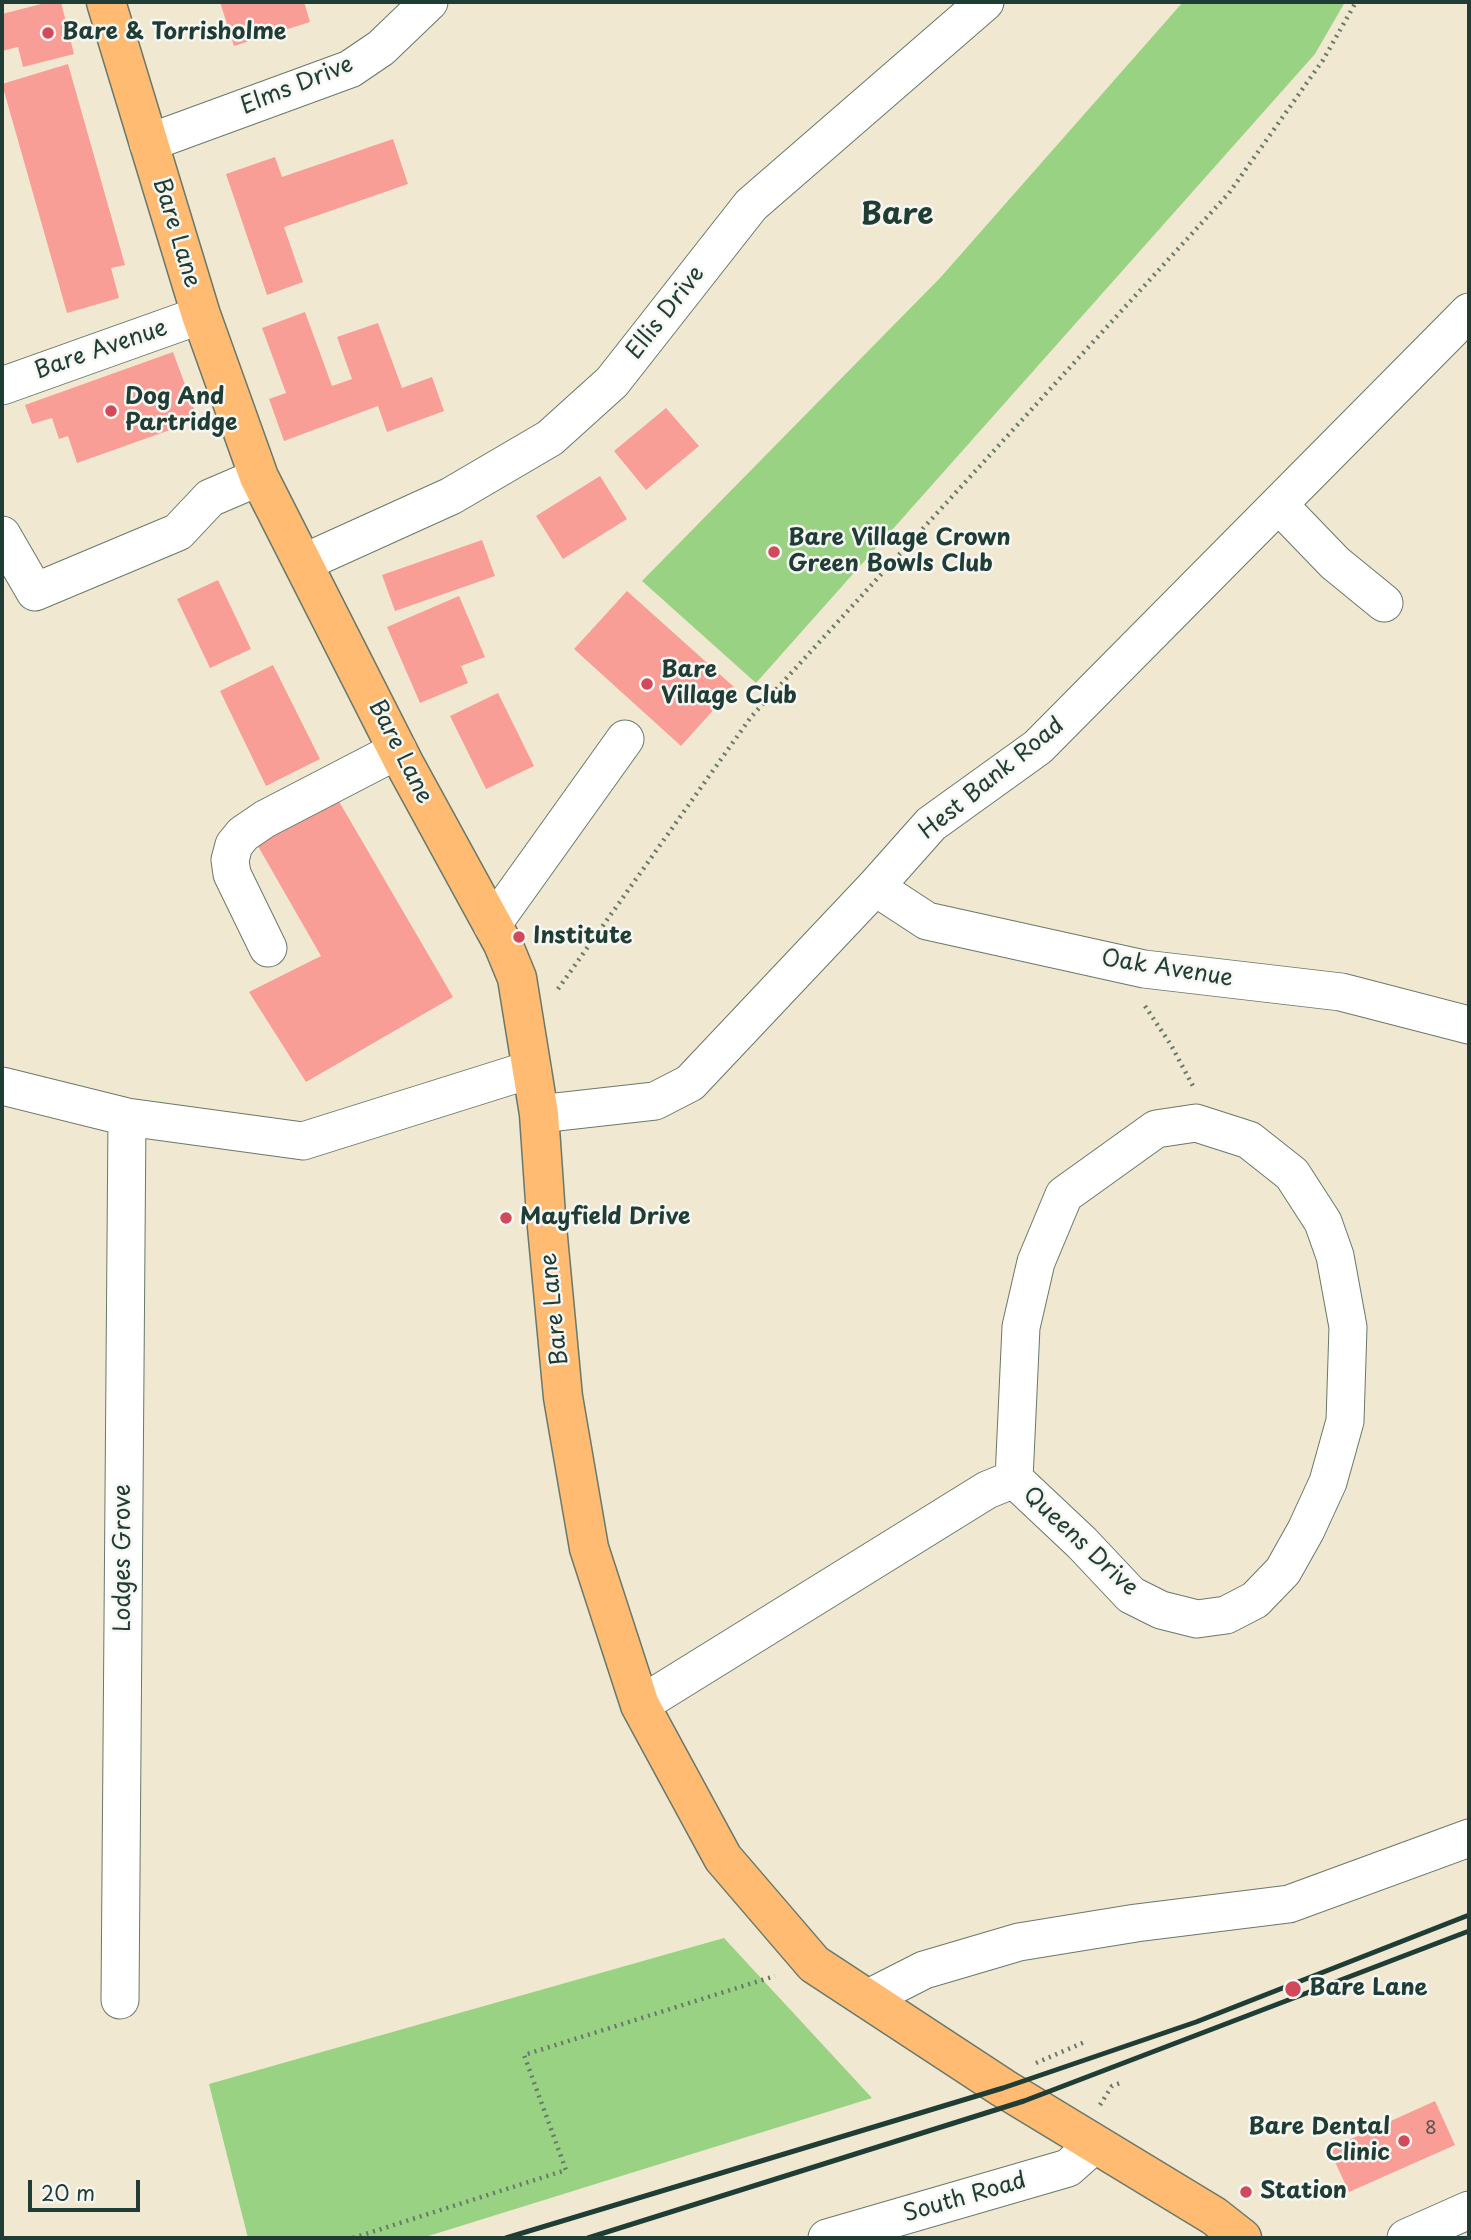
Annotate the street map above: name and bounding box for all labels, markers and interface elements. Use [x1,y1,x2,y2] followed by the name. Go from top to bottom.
[62,19,286,47] place label: Bare & Torrisholme
[40,25,56,41] marker: Bare & Torrisholme
[237,51,357,121] street label: Elms Drive
[146,175,206,291] street label: Bare Lane
[861,198,933,234] district label: Bare
[621,261,711,365] street label: Ellis Drive
[31,314,171,386] street label: Bare Avenue
[125,384,237,438] place label: Dog And Partridge
[103,403,119,419] marker: Dog And Partridge
[788,525,1011,579] place label: Bare Village Crown Green Bowls Club
[766,544,782,560] marker: Bare Village Crown Green Bowls Club
[661,657,797,711] place label: Bare Village Club
[639,676,655,692] marker: Bare Village Club
[362,695,438,809] street label: Bare Lane
[914,712,1070,846] street label: Hest Bank Road
[533,923,632,951] place label: Institute
[511,929,527,945] marker: Institute
[1099,945,1235,993] street label: Oak Avenue
[520,1204,691,1232] place label: Mayfield Drive
[498,1210,514,1226] marker: Mayfield Drive
[535,1251,575,1367] street label: Bare Lane
[1017,1482,1143,1602] street label: Queens Drive
[110,1484,138,1632] street label: Lodges Grove
[1309,1975,1428,2003] place label: Bare Lane
[1283,1979,1303,1999] marker: Bare Lane
[1248,2114,1390,2168] place label: Bare Dental Clinic
[1425,2118,1437,2140] house number: 8
[1396,2133,1412,2149] marker: Bare Dental Clinic
[32,2166,144,2210] scale bar
[900,2167,1030,2229] street label: South Road
[41,2176,95,2208] text: 20 m
[1260,2178,1347,2206] place label: Station
[1238,2184,1254,2200] marker: Station

